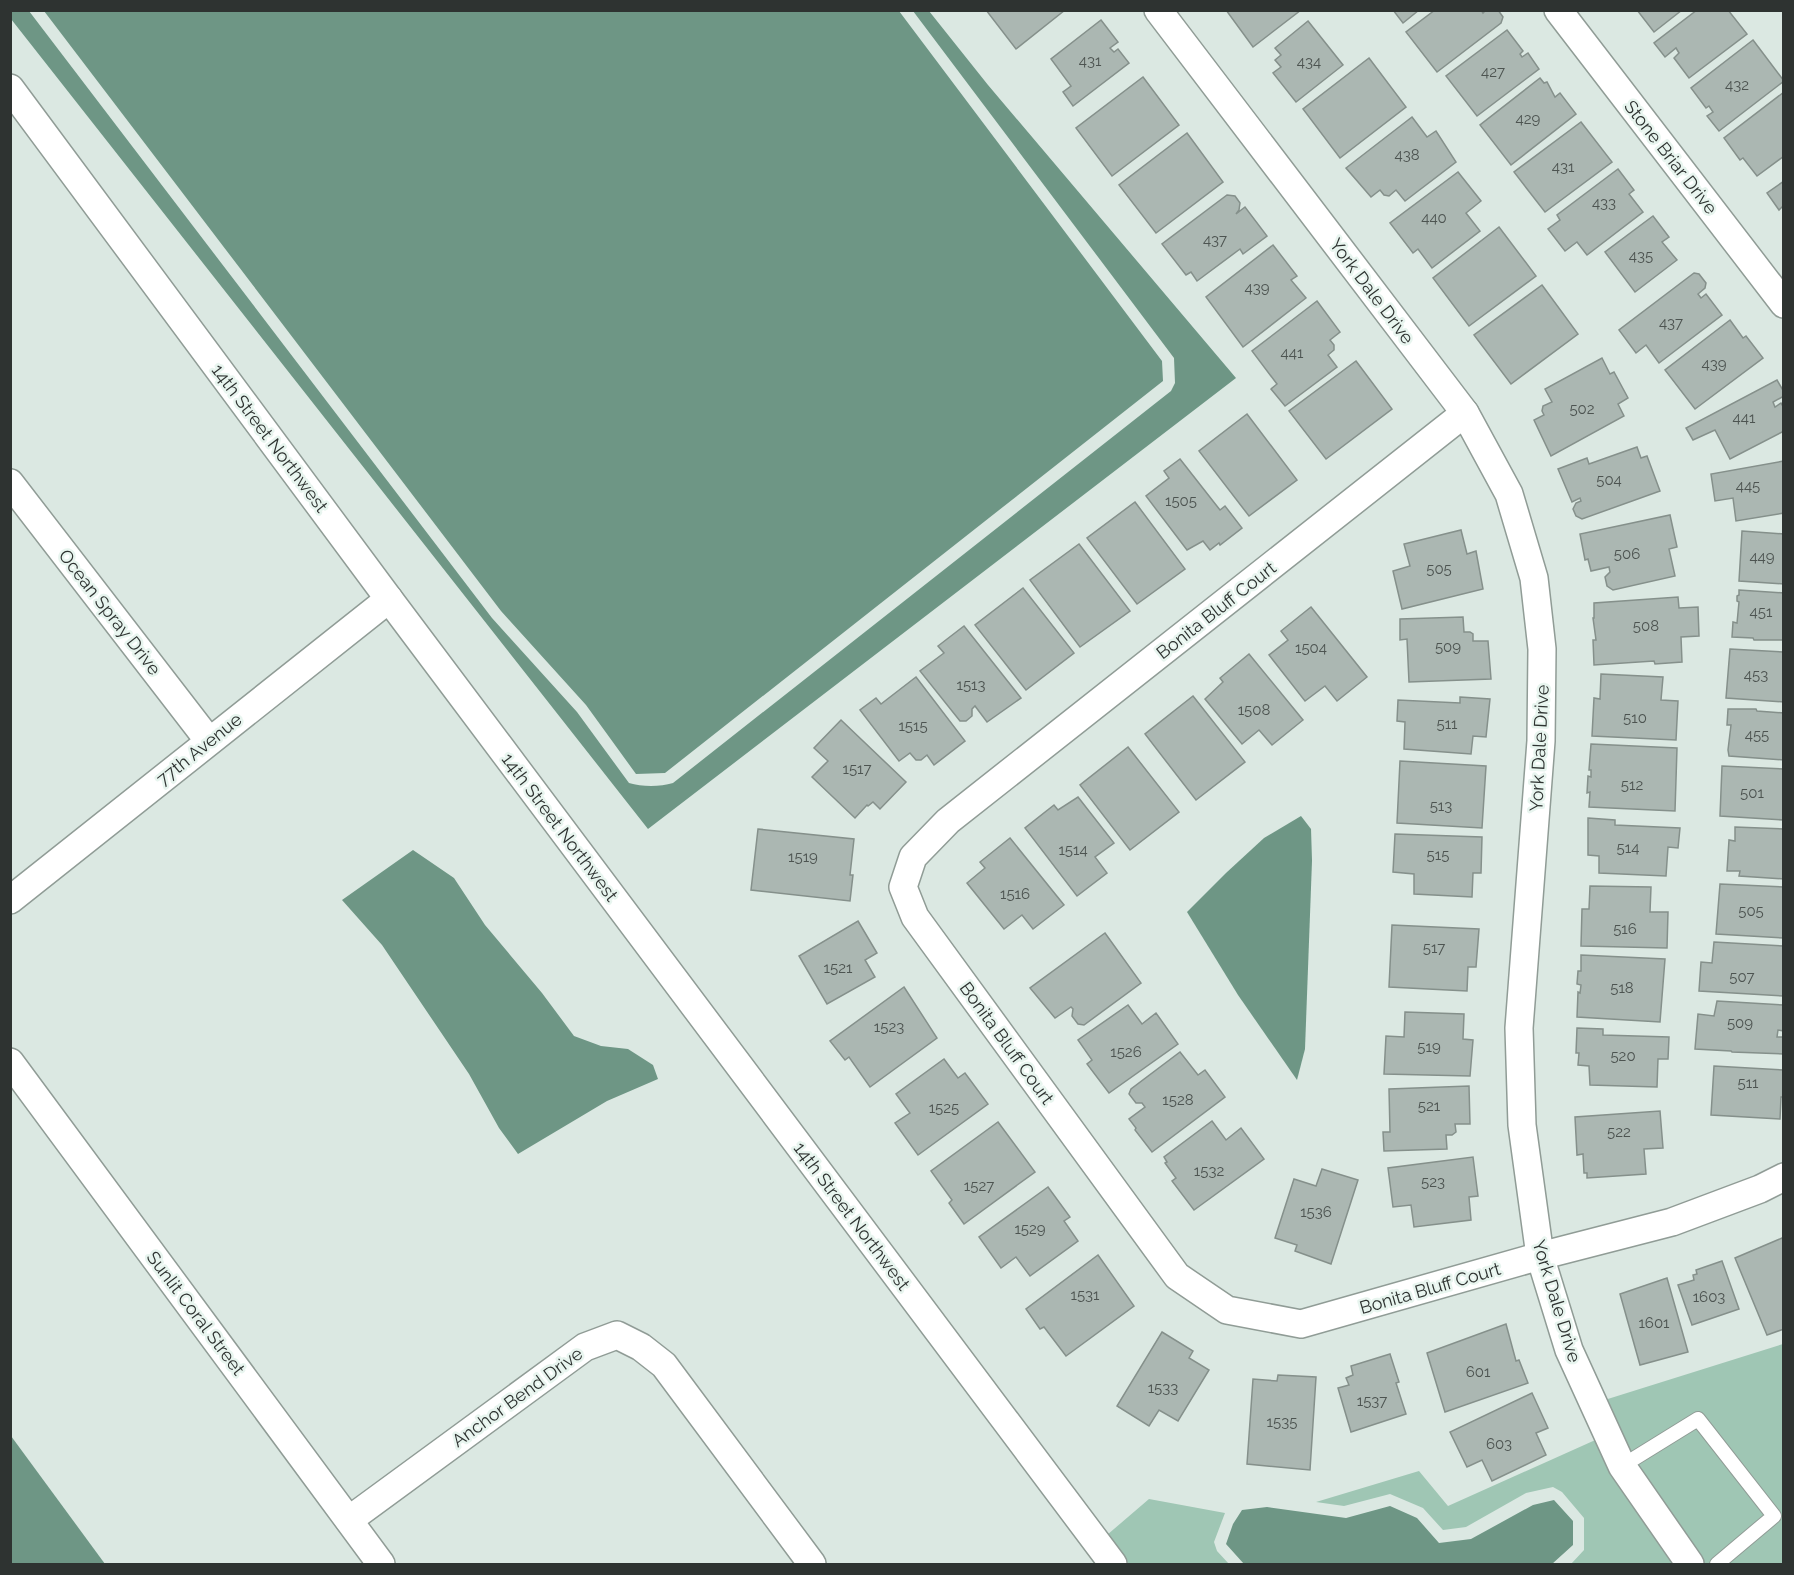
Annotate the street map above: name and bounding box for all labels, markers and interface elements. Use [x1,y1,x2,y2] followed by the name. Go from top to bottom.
[1079,52,1102,70] house number: 431
[1297,53,1321,71] house number: 434
[1481,63,1505,81] house number: 427
[1725,76,1749,94] house number: 432
[1620,96,1722,218] street label: Stone Briar Drive
[1516,110,1541,128] house number: 429
[1394,146,1420,164] house number: 438
[1552,158,1575,176] house number: 431
[1592,194,1616,212] house number: 433
[1421,209,1447,227] house number: 440
[1203,231,1227,249] house number: 437
[1325,234,1419,348] street label: York Dale Drive
[1629,247,1653,265] house number: 435
[1245,279,1270,297] house number: 439
[1659,314,1683,332] house number: 437
[1281,344,1304,362] house number: 441
[1702,355,1727,373] house number: 439
[208,360,332,516] street label: 14th Street Northwest
[1569,400,1595,418] house number: 502
[1733,409,1756,427] house number: 441
[1596,471,1622,489] house number: 504
[1736,477,1760,495] house number: 445
[1165,492,1197,510] house number: 1505
[54,545,166,679] street label: Ocean Spray Drive
[1614,545,1640,563] house number: 506
[1749,548,1775,566] house number: 449
[1152,557,1280,663] street label: Bonita Bluff Court
[1426,560,1452,578] house number: 505
[1750,603,1773,621] house number: 451
[1633,617,1659,635] house number: 508
[1435,638,1461,656] house number: 509
[1295,639,1327,657] house number: 1504
[1744,666,1768,684] house number: 453
[956,676,986,694] house number: 1513
[1525,684,1553,812] street label: York Dale Drive
[1238,701,1270,719] house number: 1508
[152,708,246,790] street label: 77th Avenue
[1623,709,1647,727] house number: 510
[1436,715,1458,733] house number: 511
[898,717,928,735] house number: 1515
[1745,726,1769,744] house number: 455
[498,749,622,905] street label: 14th Street Northwest
[843,760,871,778] house number: 1517
[1621,776,1643,794] house number: 512
[1740,784,1764,802] house number: 501
[1430,797,1452,815] house number: 513
[1617,839,1639,857] house number: 514
[1058,841,1088,859] house number: 1514
[1427,846,1449,864] house number: 515
[788,848,818,866] house number: 1519
[1000,885,1030,903] house number: 1516
[1738,902,1764,920] house number: 505
[1613,920,1637,938] house number: 516
[1423,939,1445,957] house number: 517
[824,959,853,977] house number: 1521
[1729,968,1755,986] house number: 507
[956,978,1058,1108] street label: Bonita Bluff Court
[1610,979,1634,997] house number: 518
[1727,1014,1753,1032] house number: 509
[874,1018,904,1036] house number: 1523
[1417,1038,1441,1056] house number: 519
[1110,1043,1142,1061] house number: 1526
[1610,1047,1636,1065] house number: 520
[1737,1074,1759,1092] house number: 511
[1162,1091,1194,1109] house number: 1528
[1418,1097,1441,1115] house number: 521
[929,1099,959,1117] house number: 1525
[1607,1123,1631,1141] house number: 522
[790,1138,914,1294] street label: 14th Street Northwest
[1194,1162,1224,1180] house number: 1532
[1421,1173,1445,1191] house number: 523
[964,1177,994,1195] house number: 1527
[1300,1203,1332,1221] house number: 1536
[1014,1220,1046,1238] house number: 1529
[1528,1237,1586,1365] street label: York Dale Drive
[143,1247,249,1379] street label: Sunlit Coral Street
[1357,1258,1503,1318] street label: Bonita Bluff Court
[1070,1286,1100,1304] house number: 1531
[1693,1288,1725,1306] house number: 1603
[1638,1314,1670,1332] house number: 1601
[448,1342,587,1451] street label: Anchor Bend Drive
[1466,1363,1491,1381] house number: 601
[1148,1379,1178,1397] house number: 1533
[1357,1392,1387,1410] house number: 1537
[1267,1413,1297,1431] house number: 1535
[1486,1435,1512,1453] house number: 603

